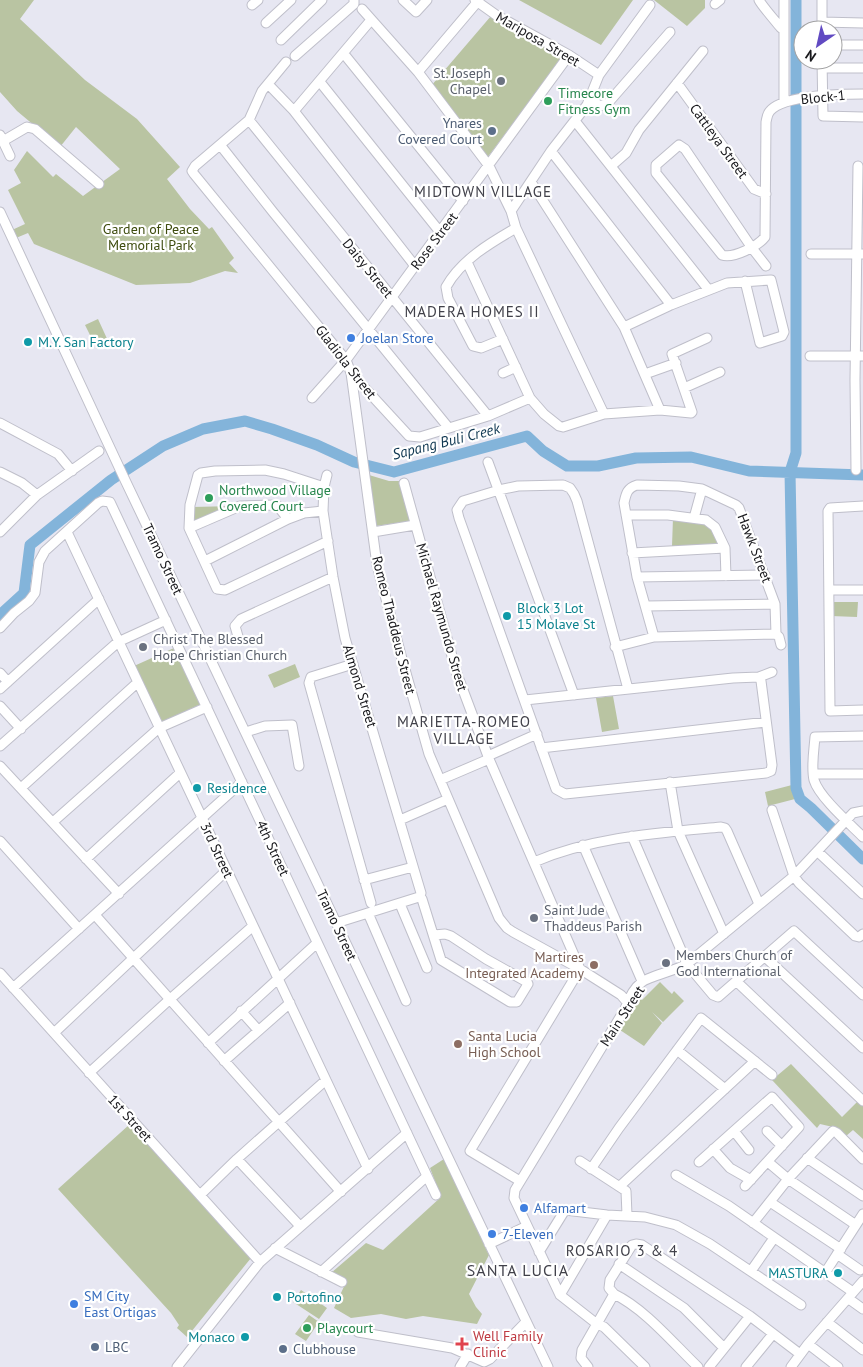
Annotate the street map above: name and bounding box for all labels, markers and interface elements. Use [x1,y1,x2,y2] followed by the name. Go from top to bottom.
[493,8,583,70] street label: Mariposa Street
[793,20,843,70] north arrow
[802,46,820,66] text: N
[433,64,491,98] place label: St. Joseph Chapel
[495,75,507,87] marker: St. Joseph Chapel
[558,84,631,118] place label: Timecore Fitness Gym
[800,86,846,108] street label: Block-1
[542,95,554,107] marker: Timecore Fitness Gym
[686,100,752,182] street label: Cattleya Street
[398,114,482,148] place label: Ynares Covered Court
[486,125,498,137] marker: Ynares Covered Court
[414,182,552,201] district label: MIDTOWN VILLAGE
[406,208,462,273] street label: Rose Street
[103,220,199,254] park label: Garden of Peace Memorial Park
[339,235,398,302] street label: Daisy Street
[404,302,540,321] district label: MADERA HOMES II
[312,321,381,403] street label: Gladiola Street
[360,329,434,347] place label: Joelan Store
[345,332,357,344] marker: Joelan Store
[38,333,134,351] place label: M.Y. San Factory
[22,336,34,348] marker: M.Y. San Factory
[390,418,503,464] water label: Sapang Buli Creek
[219,481,331,515] place label: Northwood Village Covered Court
[203,492,215,504] marker: Northwood Village Covered Court
[734,511,776,585] street label: Hawk Street
[139,521,187,598] street label: Tramo Street
[412,541,472,693] street label: Michael Raymundo Street
[368,554,420,696] street label: Romeo Thaddeus Street
[517,599,595,633] place label: Block 3 Lot 15 Molave St
[501,610,513,622] marker: Block 3 Lot 15 Molave St
[153,630,287,664] place label: Christ The Blessed Hope Christian Church
[137,641,149,653] marker: Christ The Blessed Hope Christian Church
[339,642,381,730] street label: Almond Street
[397,712,531,748] district label: MARIETTA-ROMEO VILLAGE
[207,779,267,797] place label: Residence
[191,782,203,794] marker: Residence
[252,817,294,879] street label: 4th Street
[196,819,238,881] street label: 3rd Street
[313,887,361,964] street label: Tramo Street
[544,901,642,935] place label: Saint Jude Thaddeus Parish
[528,912,540,924] marker: Saint Jude Thaddeus Parish
[676,946,793,980] place label: Members Church of God International
[465,948,584,982] place label: Martires Integrated Academy
[660,957,672,969] marker: Members Church of God International
[588,959,600,971] marker: Martires Integrated Academy
[596,982,648,1050] street label: Main Street
[468,1027,541,1061] place label: Santa Lucia High School
[452,1038,464,1050] marker: Santa Lucia High School
[104,1091,156,1146] street label: 1st Street
[534,1199,586,1217] place label: Alfamart
[518,1202,530,1214] marker: Alfamart
[502,1225,554,1243] place label: 7-Eleven
[486,1228,498,1240] marker: 7-Eleven
[566,1241,678,1260] district label: ROSARIO 3 & 4
[467,1260,569,1280] district label: SANTA LUCIA
[768,1264,829,1282] place label: MASTURA
[832,1267,844,1279] marker: MASTURA
[84,1287,157,1321] place label: SM City East Ortigas
[287,1288,342,1306] place label: Portofino
[271,1291,283,1303] marker: Portofino
[68,1298,80,1310] marker: SM City East Ortigas
[317,1319,373,1337] place label: Playcourt
[301,1322,313,1334] marker: Playcourt
[473,1327,543,1361] place label: Well Family Clinic
[188,1328,235,1346] place label: Monaco
[239,1331,251,1343] marker: Monaco
[455,1337,469,1351] marker: Well Family Clinic
[105,1338,128,1356] place label: LBC
[293,1340,356,1358] place label: Clubhouse
[89,1341,101,1353] marker: LBC
[277,1343,289,1355] marker: Clubhouse

